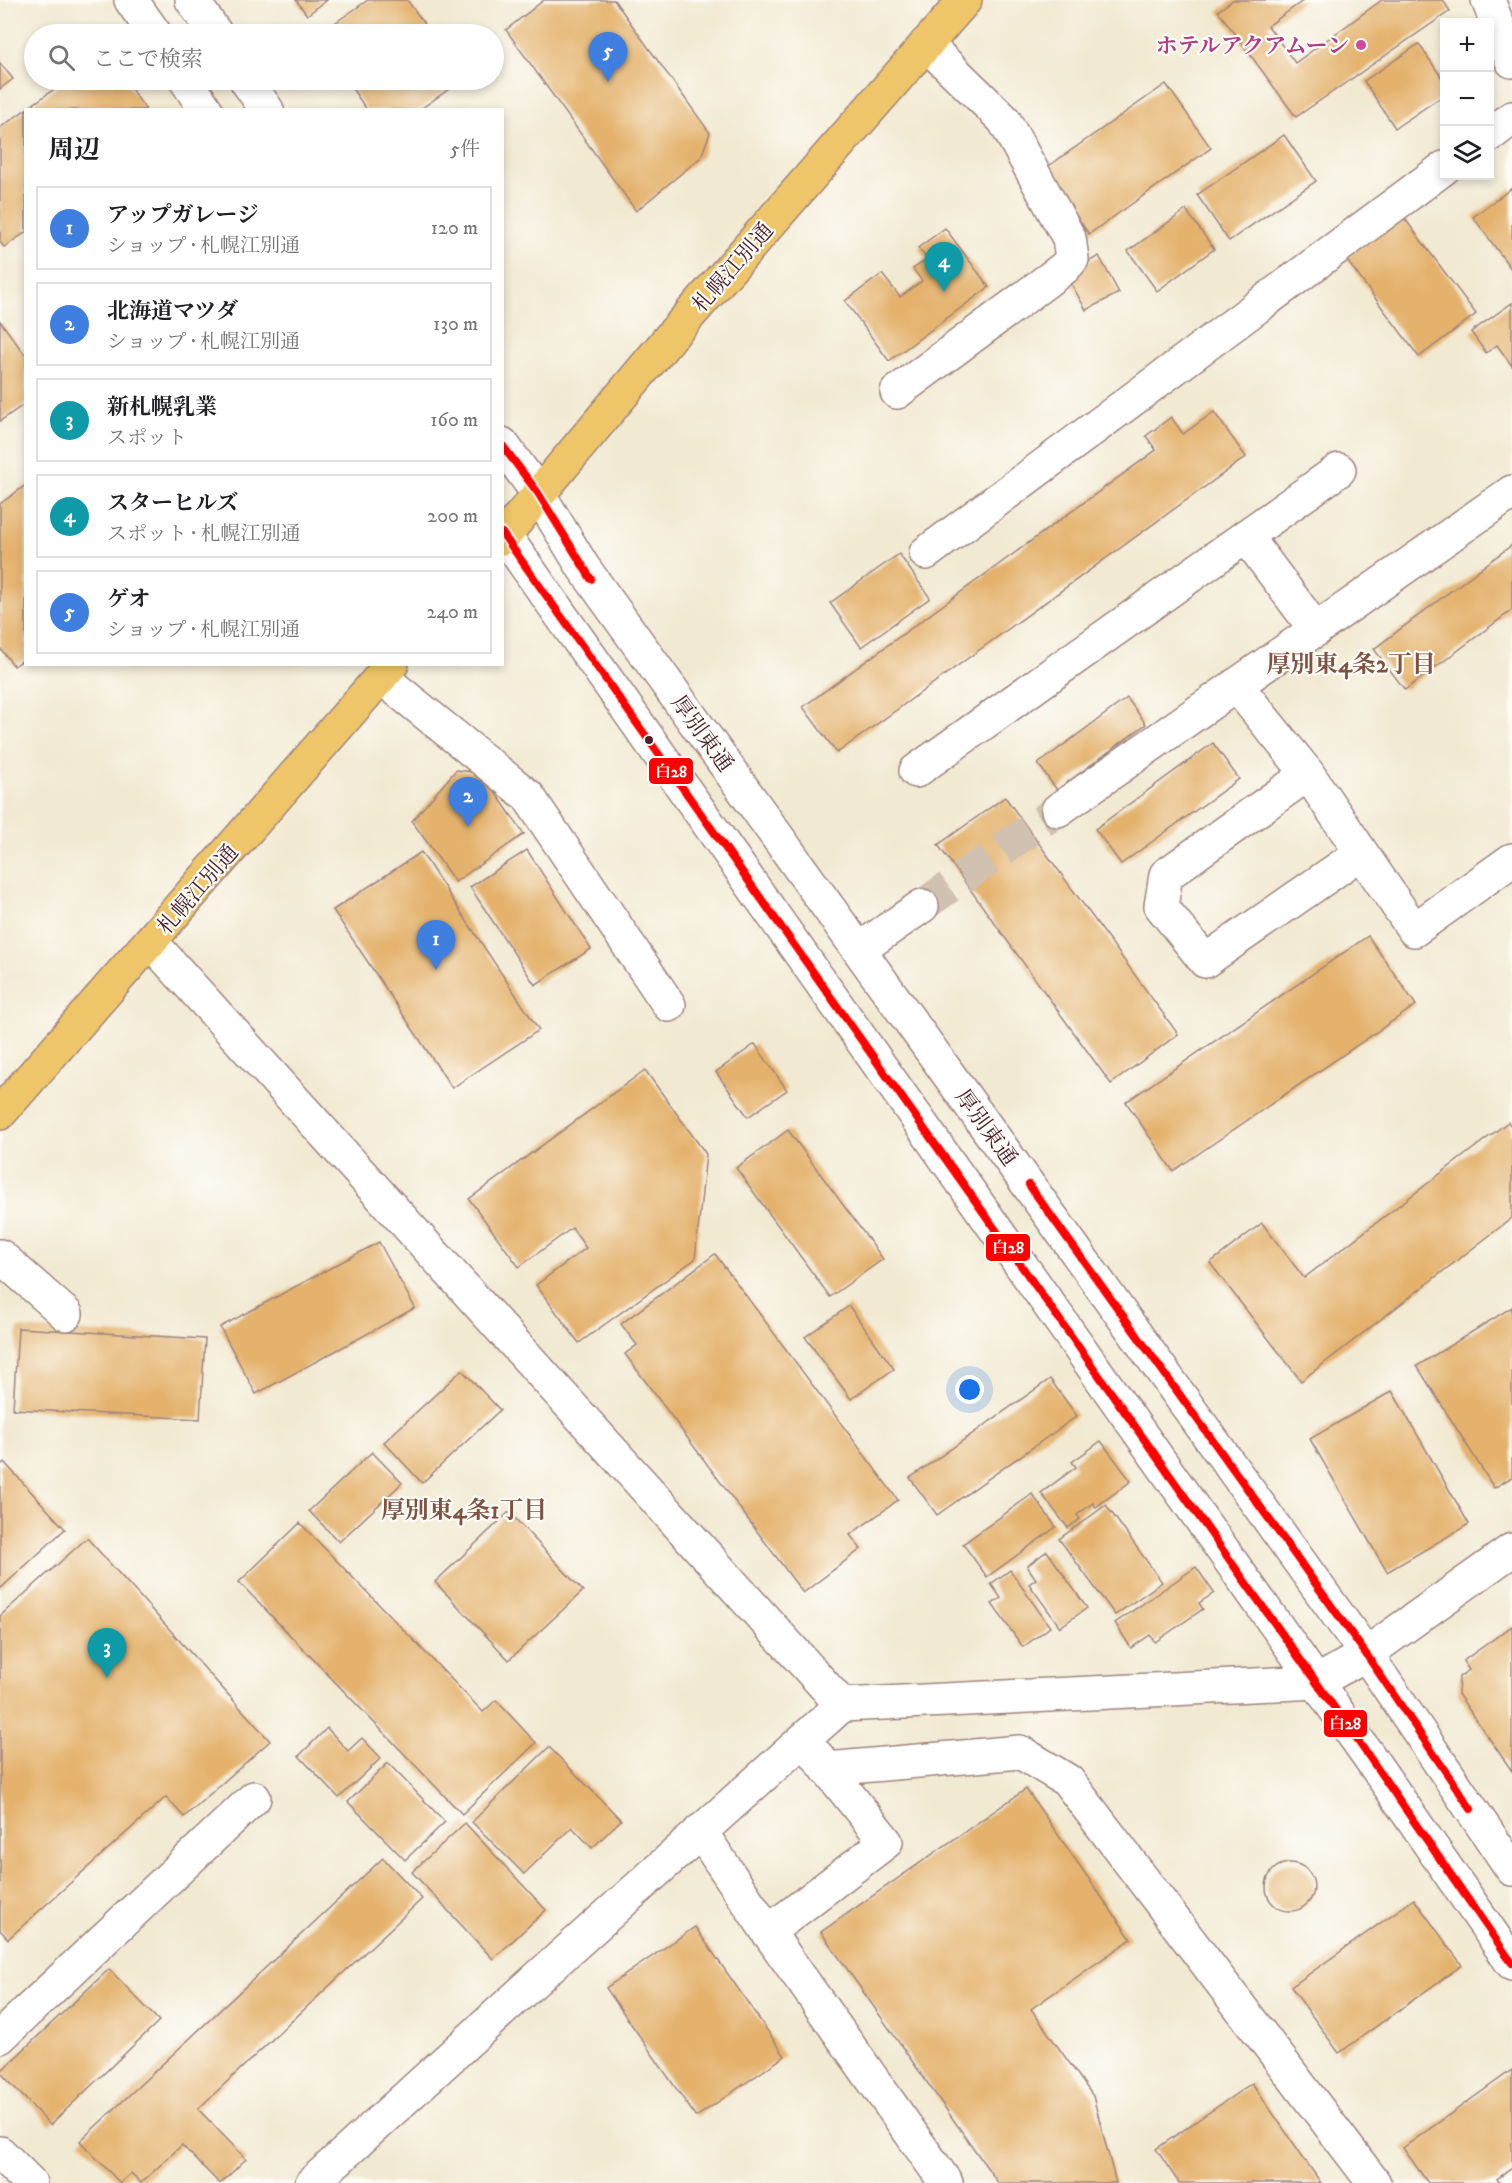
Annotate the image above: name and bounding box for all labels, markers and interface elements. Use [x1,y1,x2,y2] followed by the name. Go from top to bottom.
[1440,18,1494,180] map controls
[1440,18,1494,72] button: +
[24,24,504,90] search box
[588,32,628,82] pin: 5
[1156,33,1349,60] place label: ホテルアクアムーン
[1354,38,1368,52] marker: ホテルアクアムーン
[45,41,78,74] icon: search
[93,46,203,73] text: ここで検索
[1440,72,1494,126] button: −
[1440,126,1494,180] button: layers
[48,134,100,167] text: 周辺
[450,137,480,162] text: 5件
[107,202,259,229] text: アップガレージ
[66,216,73,241] text: 1
[431,216,478,241] text: 120 m
[687,218,779,318] street label: 札幌江別通
[107,234,300,259] text: ショップ · 札幌江別通
[924,242,964,292] pin: 4
[107,298,238,325] text: 北海道マツダ
[65,312,74,337] text: 2
[433,312,478,337] text: 130 m
[107,330,300,355] text: ショップ · 札幌江別通
[107,394,217,421] text: 新札幌乳業
[66,408,73,433] text: 3
[430,408,478,433] text: 160 m
[107,426,187,451] text: スポット
[107,490,238,517] text: スターヒルズ
[64,504,75,529] text: 4
[427,504,478,529] text: 200 m
[107,522,300,547] text: スポット · 札幌江別通
[107,586,151,613] text: ゲオ
[65,600,74,625] text: 5
[427,600,478,625] text: 240 m
[107,618,300,643] text: ショップ · 札幌江別通
[1266,650,1436,680] district label: 厚別東4条2丁目
[665,690,739,777] street label: 厚別東通
[643,734,655,746] unlabelled marker
[648,757,694,785] line badge: 白28
[655,762,687,782] text: 白28
[448,778,488,827] pin: 2
[152,840,244,940] street label: 札幌江別通
[416,920,456,970] pin: 1
[949,1084,1023,1171] street label: 厚別東通
[985,1233,1031,1262] line badge: 白28
[992,1238,1024,1258] text: 白28
[955,1375,984,1404] your location
[381,1496,547,1526] district label: 厚別東4条1丁目
[88,1628,126,1678] pin: 3
[1323,1709,1368,1738] line badge: 白28
[1329,1714,1361,1734] text: 白28

